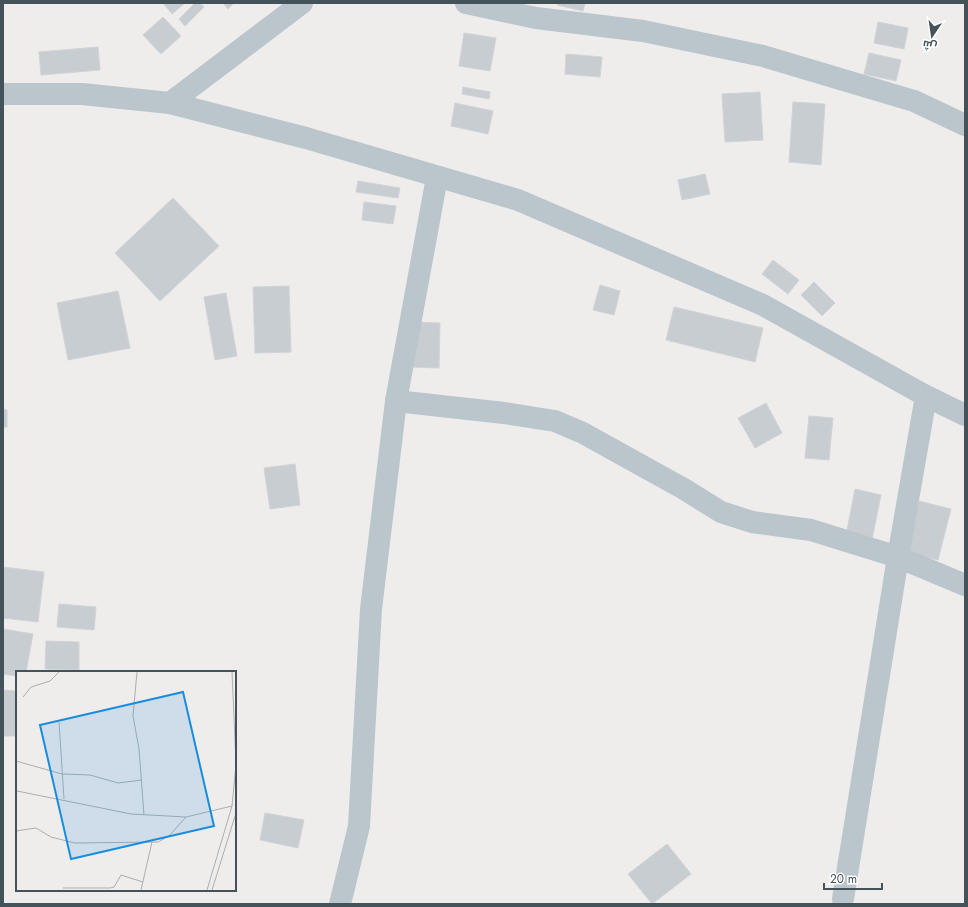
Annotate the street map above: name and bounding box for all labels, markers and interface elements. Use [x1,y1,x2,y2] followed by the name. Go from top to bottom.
[912,16,952,56] north arrow
[921,36,938,55] text: ش
[16,671,236,891] inset map
[824,865,882,891] scale bar
[830,870,857,888] text: 20 m

